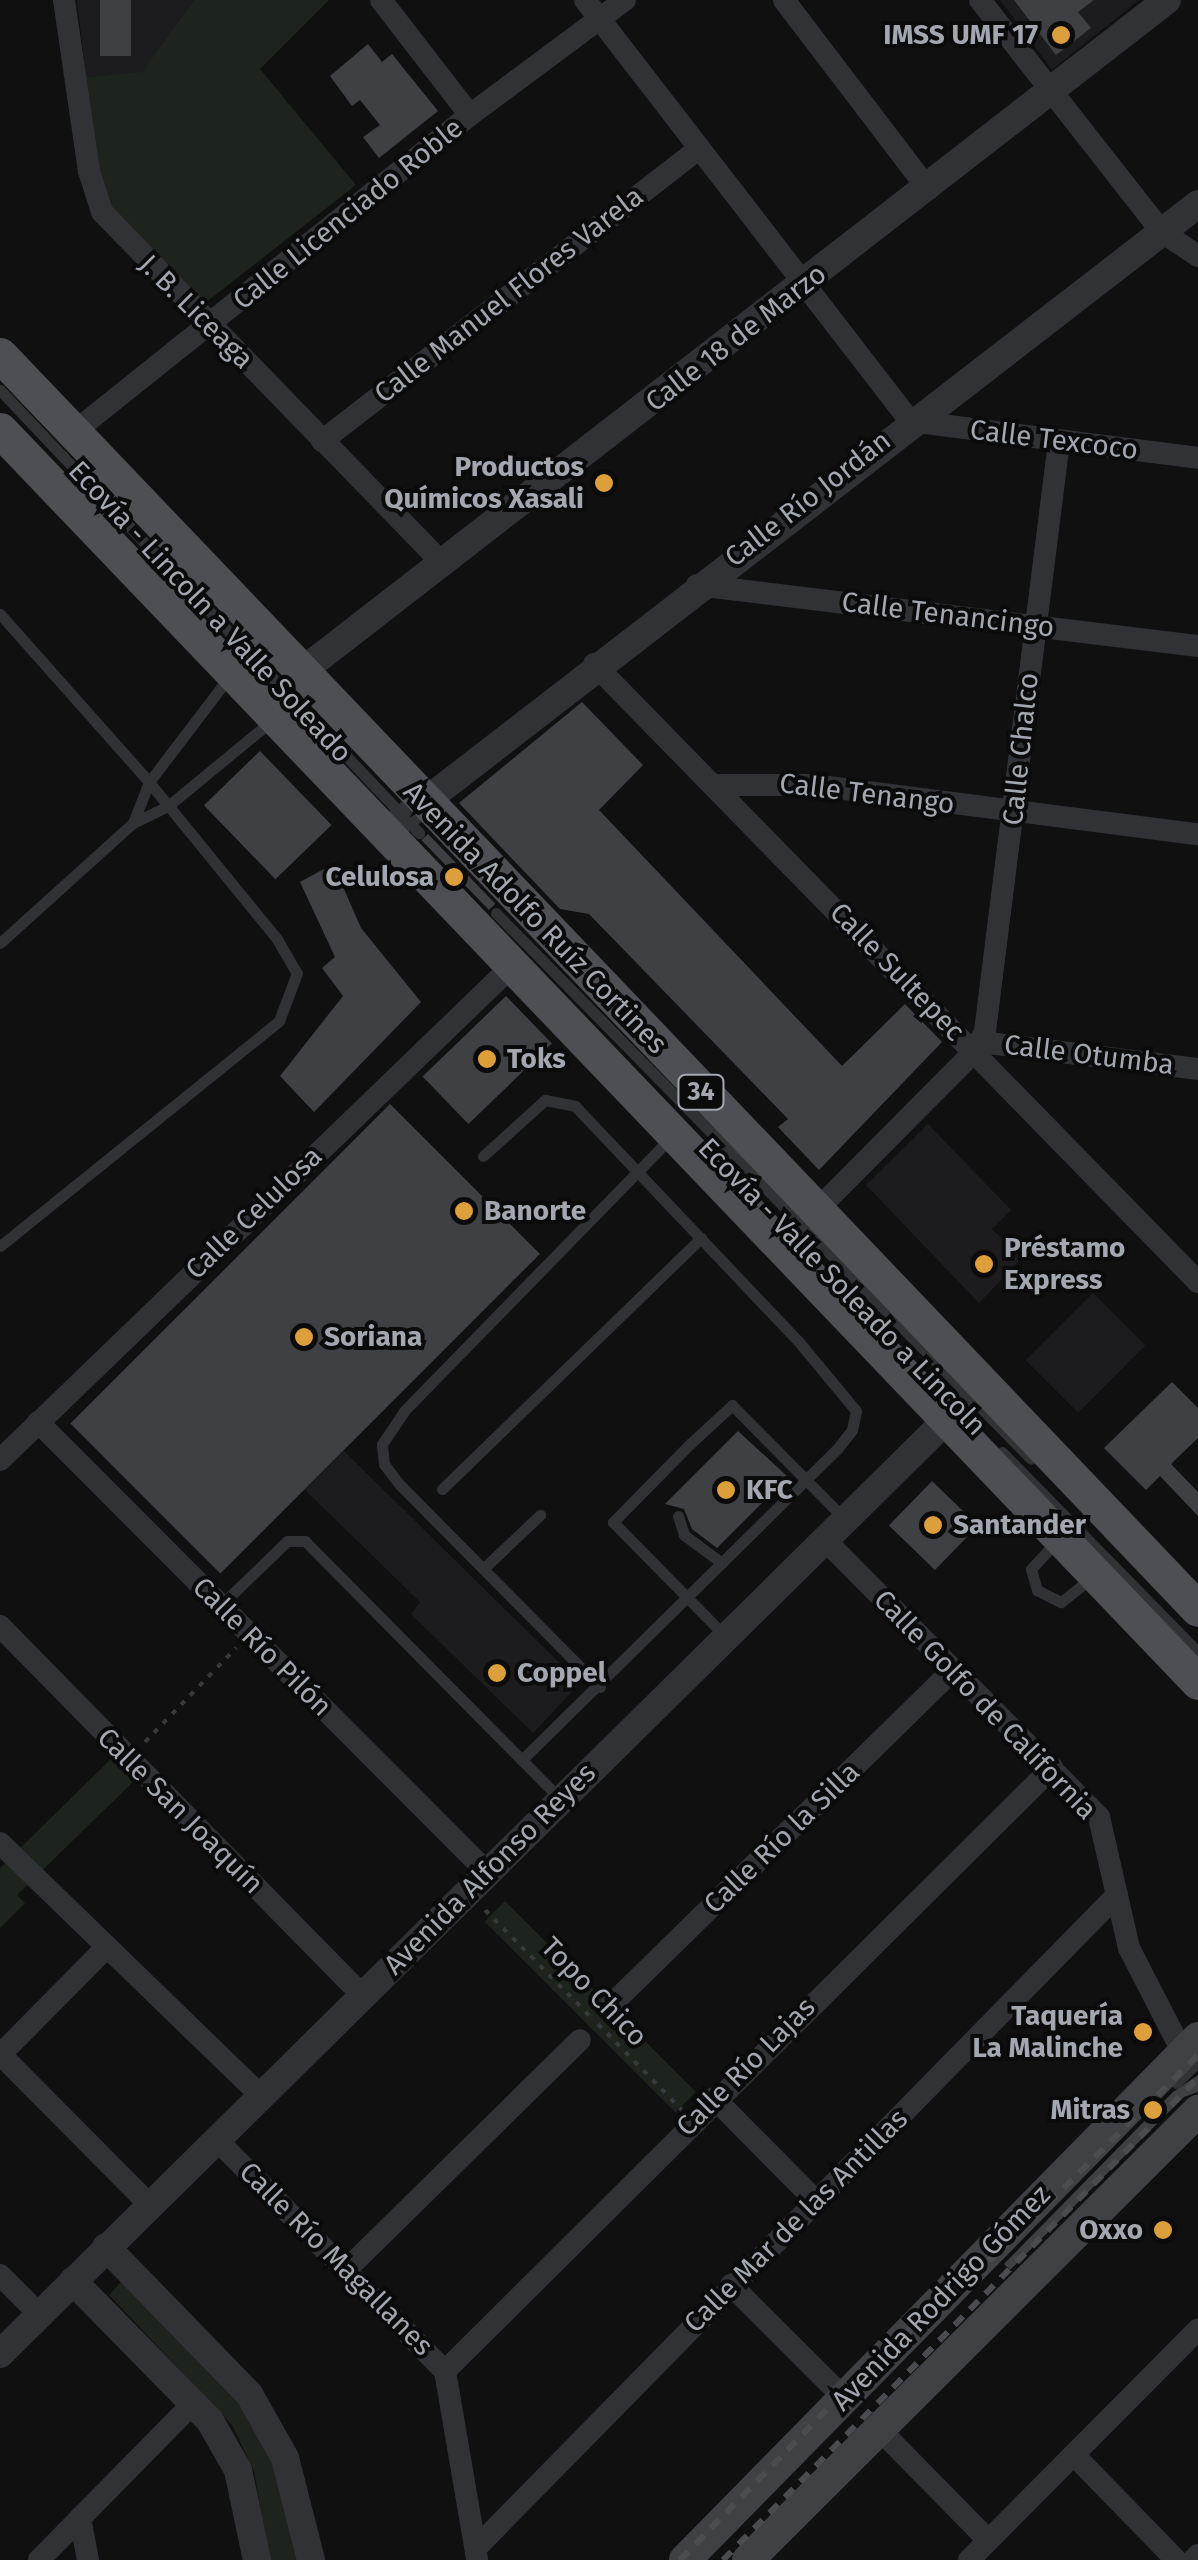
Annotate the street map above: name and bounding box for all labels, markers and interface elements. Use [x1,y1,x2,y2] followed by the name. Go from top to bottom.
[883,18,1038,52] place label: IMSS UMF 17
[1048,22,1074,48] marker: IMSS UMF 17
[226,111,470,317] street label: Calle Licenciado Roble
[368,180,650,410] street label: Calle Manuel Flores Varela
[132,248,260,376] street label: J. B. Liceaga
[639,257,833,419] street label: Calle 18 de Marzo
[968,413,1140,467] street label: Calle Texcoco
[718,424,898,574] street label: Calle Río Jordán
[384,450,584,516] place label: Productos Químicos Xasali
[61,454,359,770] street label: Ecovía - Lincoln a Valle Soleado
[593,472,615,494] marker: Productos Químicos Xasali
[840,585,1056,645] street label: Calle Tenancingo
[996,671,1046,827] street label: Calle Chalco
[778,767,956,821] street label: Calle Tenango
[396,775,674,1061] street label: Avenida Adolfo Ruíz Cortines
[326,860,434,894] place label: Celulosa
[443,866,465,888] marker: Celulosa
[823,896,971,1048] street label: Calle Sultepec
[1002,1028,1176,1082] street label: Calle Otumba
[507,1042,566,1076] place label: Toks
[476,1048,498,1070] marker: Toks
[676,1072,726,1112] road number: 34
[691,1131,993,1443] street label: Ecovía - Valle Soleado a Lincoln
[179,1140,329,1286] street label: Calle Celulosa
[484,1194,586,1228] place label: Banorte
[453,1200,475,1222] marker: Banorte
[1004,1231,1125,1297] place label: Préstamo Express
[973,1253,995,1275] marker: Préstamo Express
[324,1320,422,1354] place label: Soriana
[293,1326,315,1348] marker: Soriana
[746,1473,793,1507] place label: KFC
[715,1479,737,1501] marker: KFC
[953,1508,1086,1542] place label: Santander
[922,1514,944,1536] marker: Santander
[185,1570,339,1724] street label: Calle Río Pilón
[867,1583,1103,1827] street label: Calle Golfo de California
[517,1656,606,1690] place label: Coppel
[486,1662,508,1684] marker: Coppel
[90,1721,270,1901] street label: Calle San Joaquín
[697,1755,867,1921] street label: Calle Río la Silla
[377,1756,603,1982] street label: Avenida Alfonso Reyes
[534,1930,654,2054] street label: Topo Chico
[670,1991,822,2143] street label: Calle Río Lajas
[972,1999,1123,2065] place label: Taquería La Malinche
[1132,2021,1154,2043] marker: Taquería La Malinche
[1050,2093,1130,2127] place label: Mitras
[1140,2097,1166,2123] marker: Mitras
[677,2102,915,2340] street label: Calle Mar de las Antillas
[232,2155,440,2363] street label: Calle Río Magallanes
[825,2178,1057,2418] street label: Avenida Rodrigo Gómez
[1079,2213,1143,2247] place label: Oxxo
[1152,2219,1174,2241] marker: Oxxo

